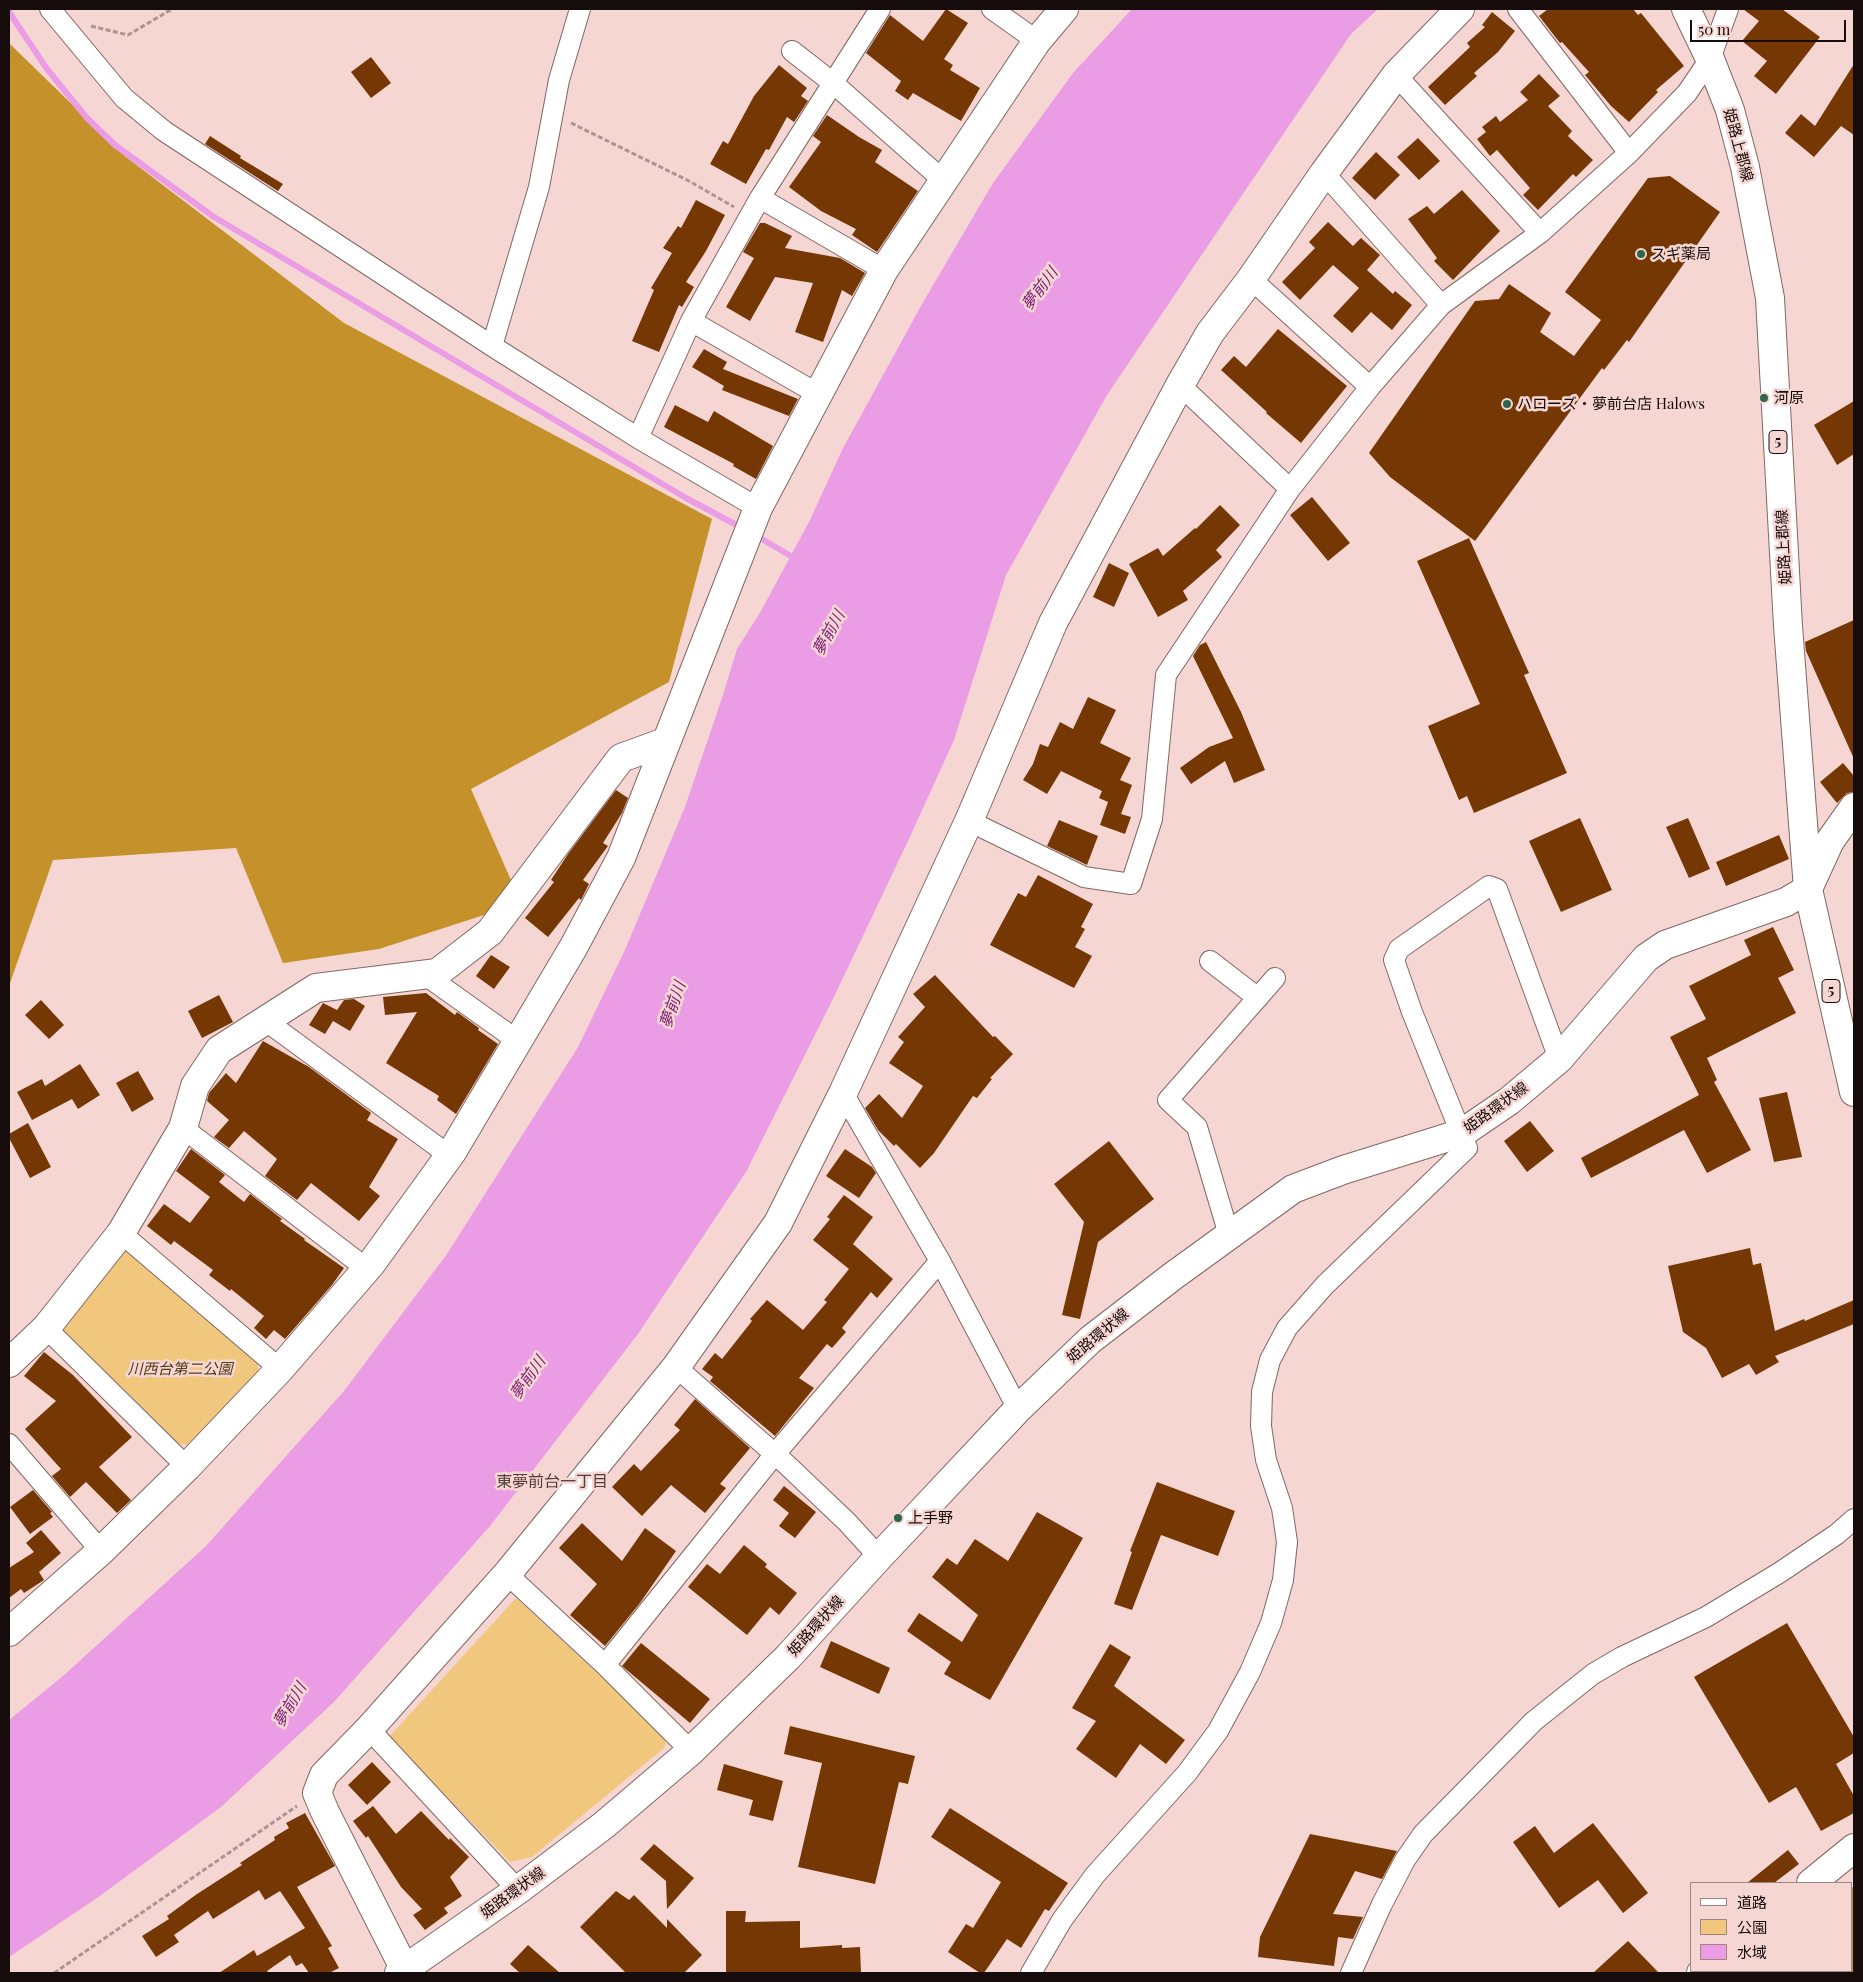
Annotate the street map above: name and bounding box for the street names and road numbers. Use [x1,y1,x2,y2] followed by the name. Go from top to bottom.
[1720,106,1756,184] street label: 姫路上郡線
[1769,431,1787,454] road number: 5
[1773,509,1795,585] street label: 姫路上郡線
[1822,979,1840,1002] road number: 5
[1460,1079,1532,1137] street label: 姫路環状線
[1063,1305,1133,1367] street label: 姫路環状線
[784,1592,848,1660] street label: 姫路環状線
[477,1864,549,1922] street label: 姫路環状線

